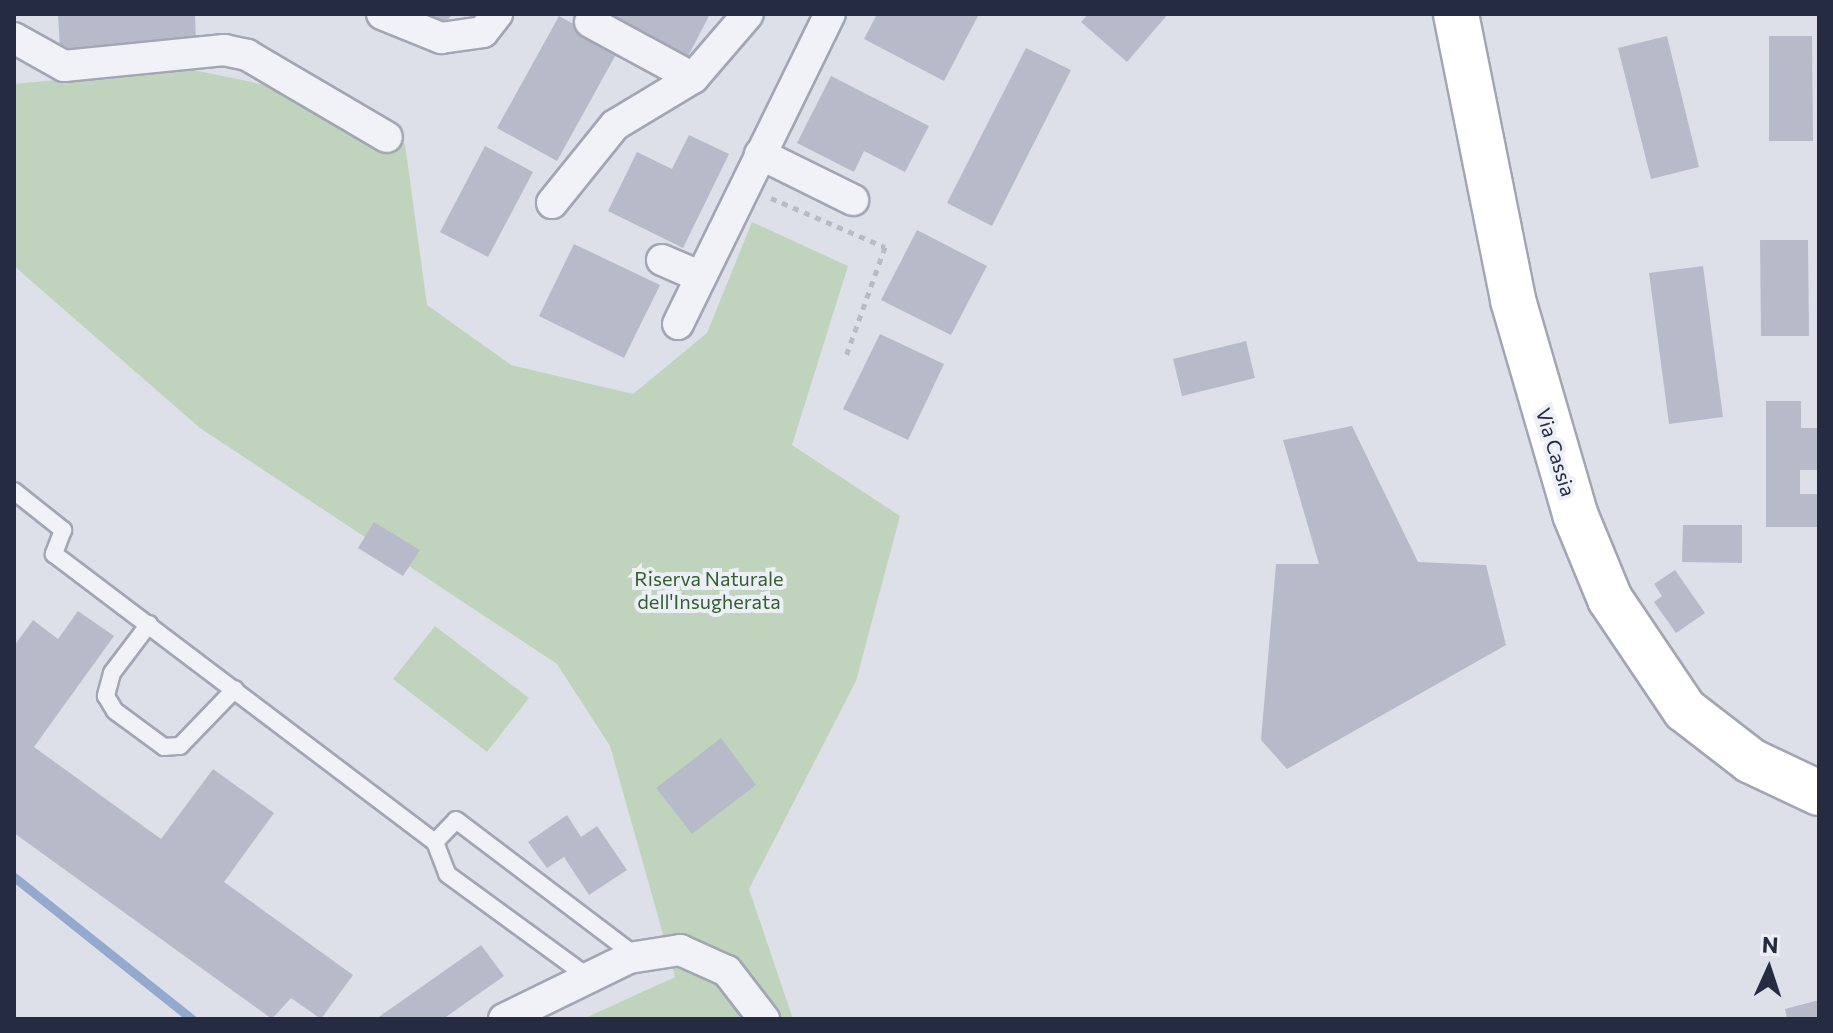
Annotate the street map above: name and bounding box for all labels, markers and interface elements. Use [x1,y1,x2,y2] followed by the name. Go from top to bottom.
[1531,405,1581,499] street label: Via Cassia
[634,567,784,614] park label: Riserva Naturale dell'Insugherata
[1729,929,1809,1009] north arrow
[1761,931,1779,958] text: N

